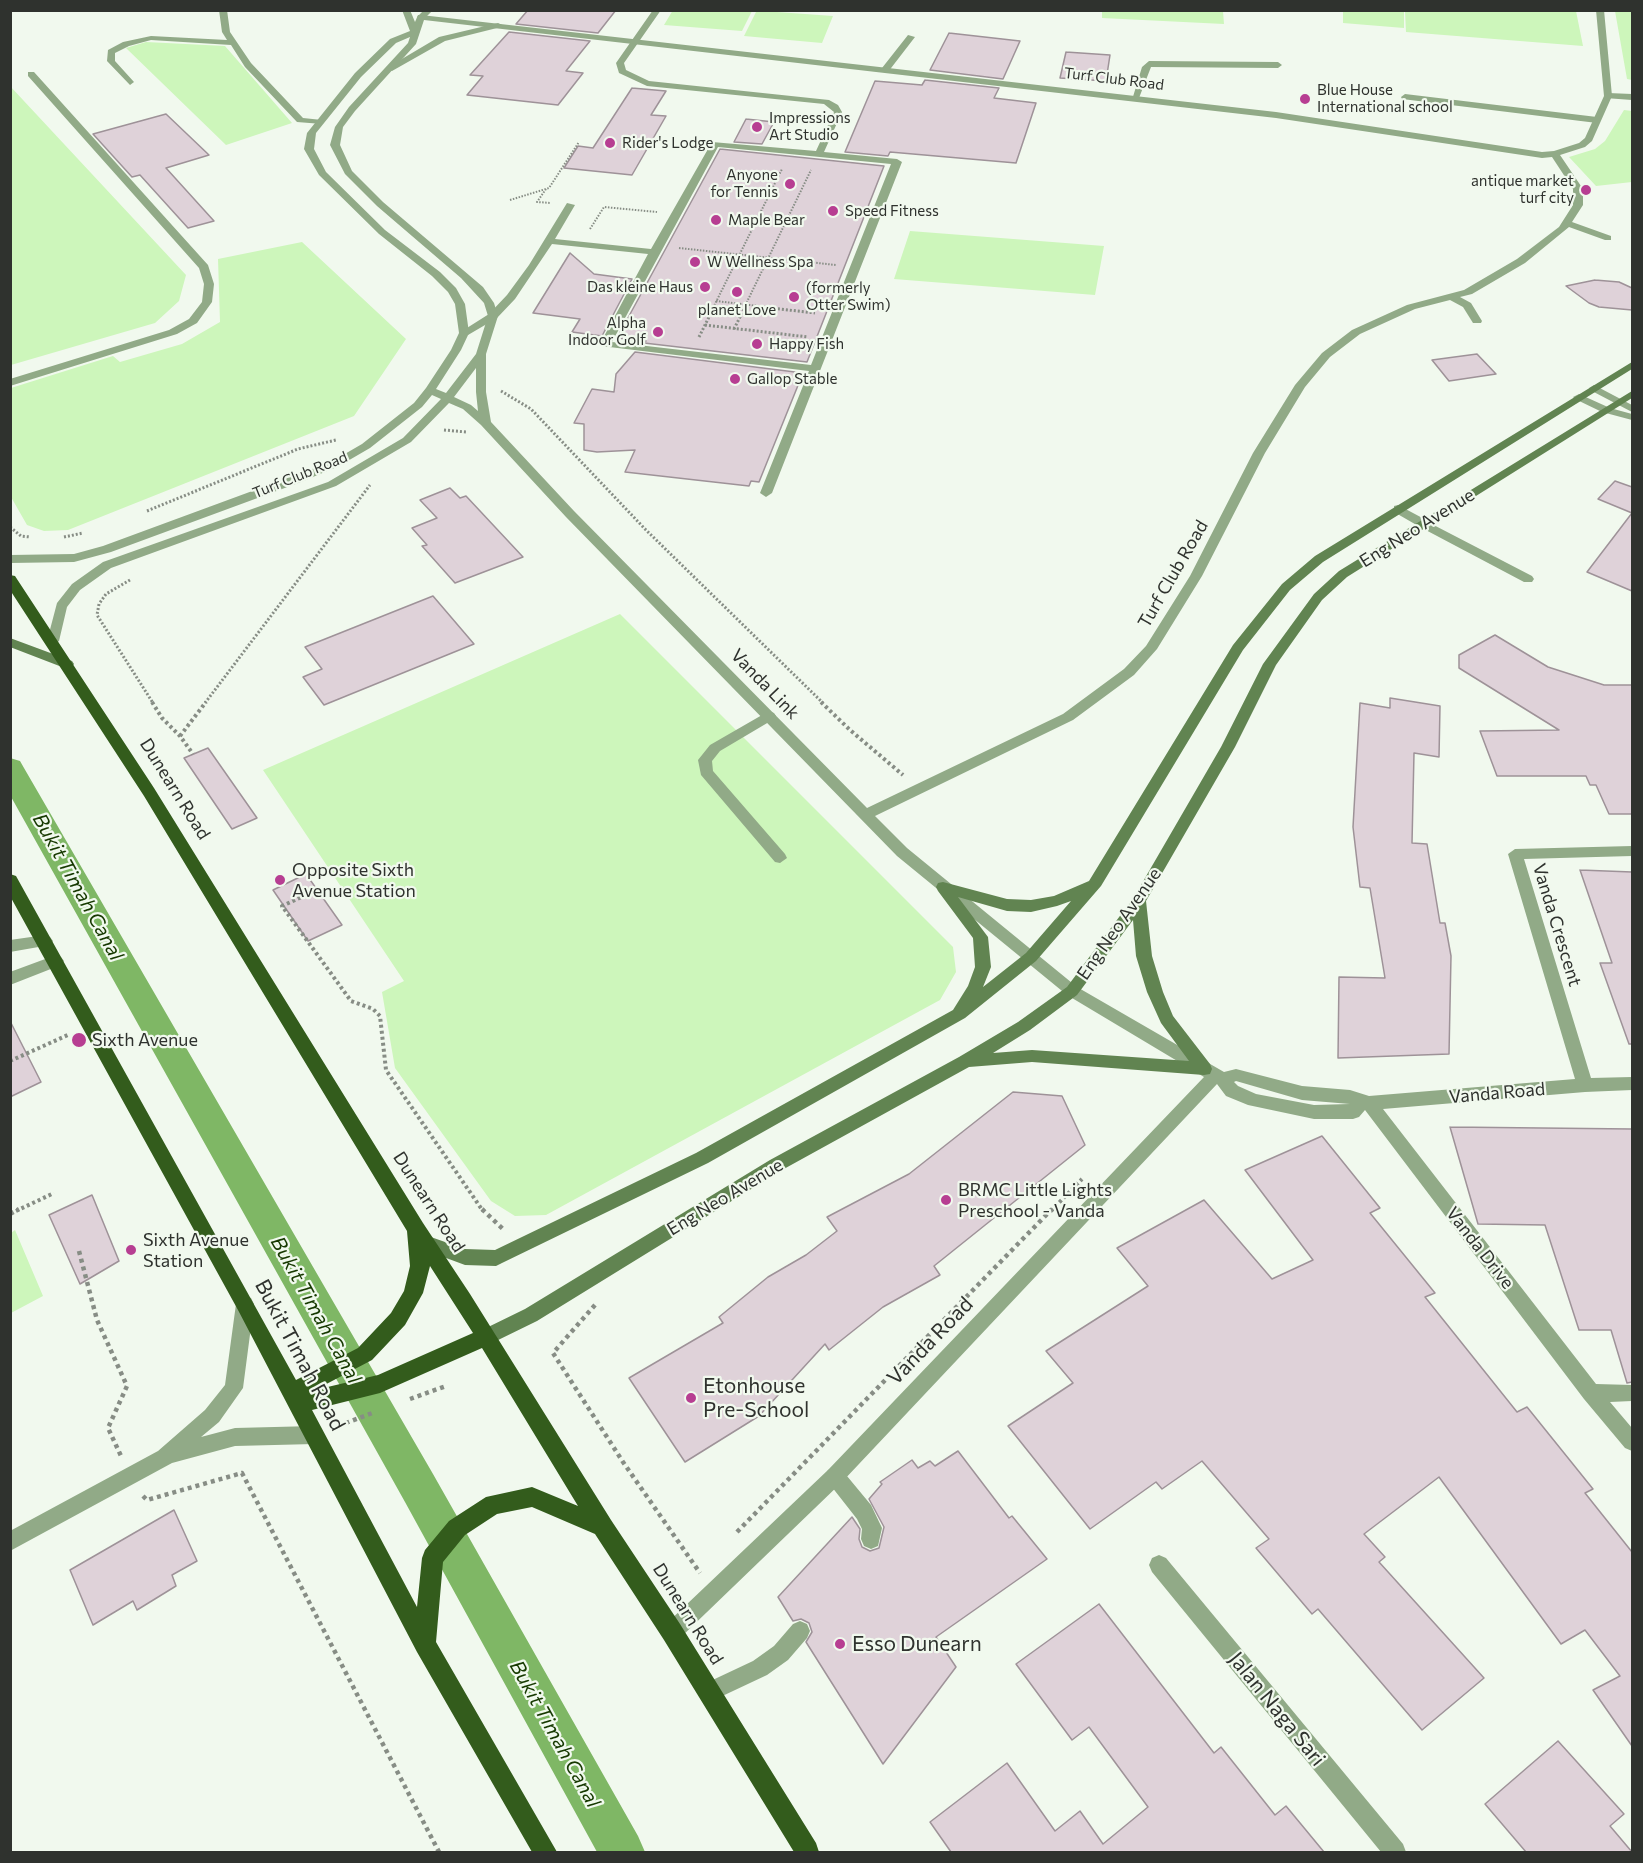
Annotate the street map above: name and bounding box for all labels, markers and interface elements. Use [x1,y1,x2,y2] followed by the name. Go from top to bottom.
[1063,64,1165,94] street label: Turf Club Road
[1317,81,1453,116] place label: Blue House International school
[1298,92,1312,106] marker: Blue House International school
[769,109,851,144] place label: Impressions Art Studio
[750,120,764,134] marker: Impressions Art Studio
[622,134,713,152] place label: Rider's Lodge
[603,136,617,150] marker: Rider's Lodge
[710,166,778,201] place label: Anyone for Tennis
[1471,172,1574,207] place label: antique market turf city
[783,177,797,191] marker: Anyone for Tennis
[1579,183,1593,197] marker: antique market turf city
[845,202,939,220] place label: Speed Fitness
[826,204,840,218] marker: Speed Fitness
[728,211,805,229] place label: Maple Bear
[709,213,723,227] marker: Maple Bear
[707,253,813,271] place label: W Wellness Spa
[688,255,702,269] marker: W Wellness Spa
[587,278,693,296] place label: Das kleine Haus
[806,279,890,314] place label: (formerly Otter Swim)
[698,280,712,294] marker: Das kleine Haus
[730,285,744,299] marker: planet Love
[787,290,801,304] marker: (formerly Otter Swim)
[698,301,776,319] place label: planet Love
[568,314,646,349] place label: Alpha Indoor Golf
[651,325,665,339] marker: Alpha Indoor Golf
[769,335,844,353] place label: Happy Fish
[750,337,764,351] marker: Happy Fish
[747,370,837,388] place label: Gallop Stable
[728,372,742,386] marker: Gallop Stable
[250,448,350,502] street label: Turf Club Road
[1356,484,1478,572] street label: Eng Neo Avenue
[1133,516,1213,632] street label: Turf Club Road
[726,644,804,724] street label: Vanda Link
[135,734,215,844] street label: Dunearn Road
[28,809,128,965] water label: Bukit Timah Canal
[292,859,416,902] place label: Opposite Sixth Avenue Station
[1528,861,1586,989] street label: Vanda Crescent
[1072,864,1166,984] street label: Eng Neo Avenue
[273,873,287,887] marker: Opposite Sixth Avenue Station
[92,1029,198,1051] place label: Sixth Avenue
[70,1031,88,1049] marker: Sixth Avenue
[1448,1078,1546,1108] street label: Vanda Road
[388,1148,470,1256] street label: Dunearn Road
[663,1154,787,1240] street label: Eng Neo Avenue
[958,1179,1112,1222] place label: BRMC Little Lights Preschool - Vanda
[939,1193,953,1207] marker: BRMC Little Lights Preschool - Vanda
[1441,1203,1519,1293] street label: Vanda Drive
[143,1229,249,1272] place label: Sixth Avenue Station
[266,1232,366,1388] water label: Bukit Timah Canal
[124,1243,138,1257] marker: Sixth Avenue Station
[249,1275,351,1435] street label: Bukit Timah Road
[882,1292,978,1390] street label: Vanda Road
[703,1373,809,1423] place label: Etonhouse Pre-School
[684,1391,698,1405] marker: Etonhouse Pre-School
[648,1559,728,1669] street label: Dunearn Road
[852,1631,982,1657] place label: Esso Dunearn
[833,1637,847,1651] marker: Esso Dunearn
[1223,1647,1331,1771] street label: Jalan Naga Sari
[505,1656,605,1812] water label: Bukit Timah Canal

